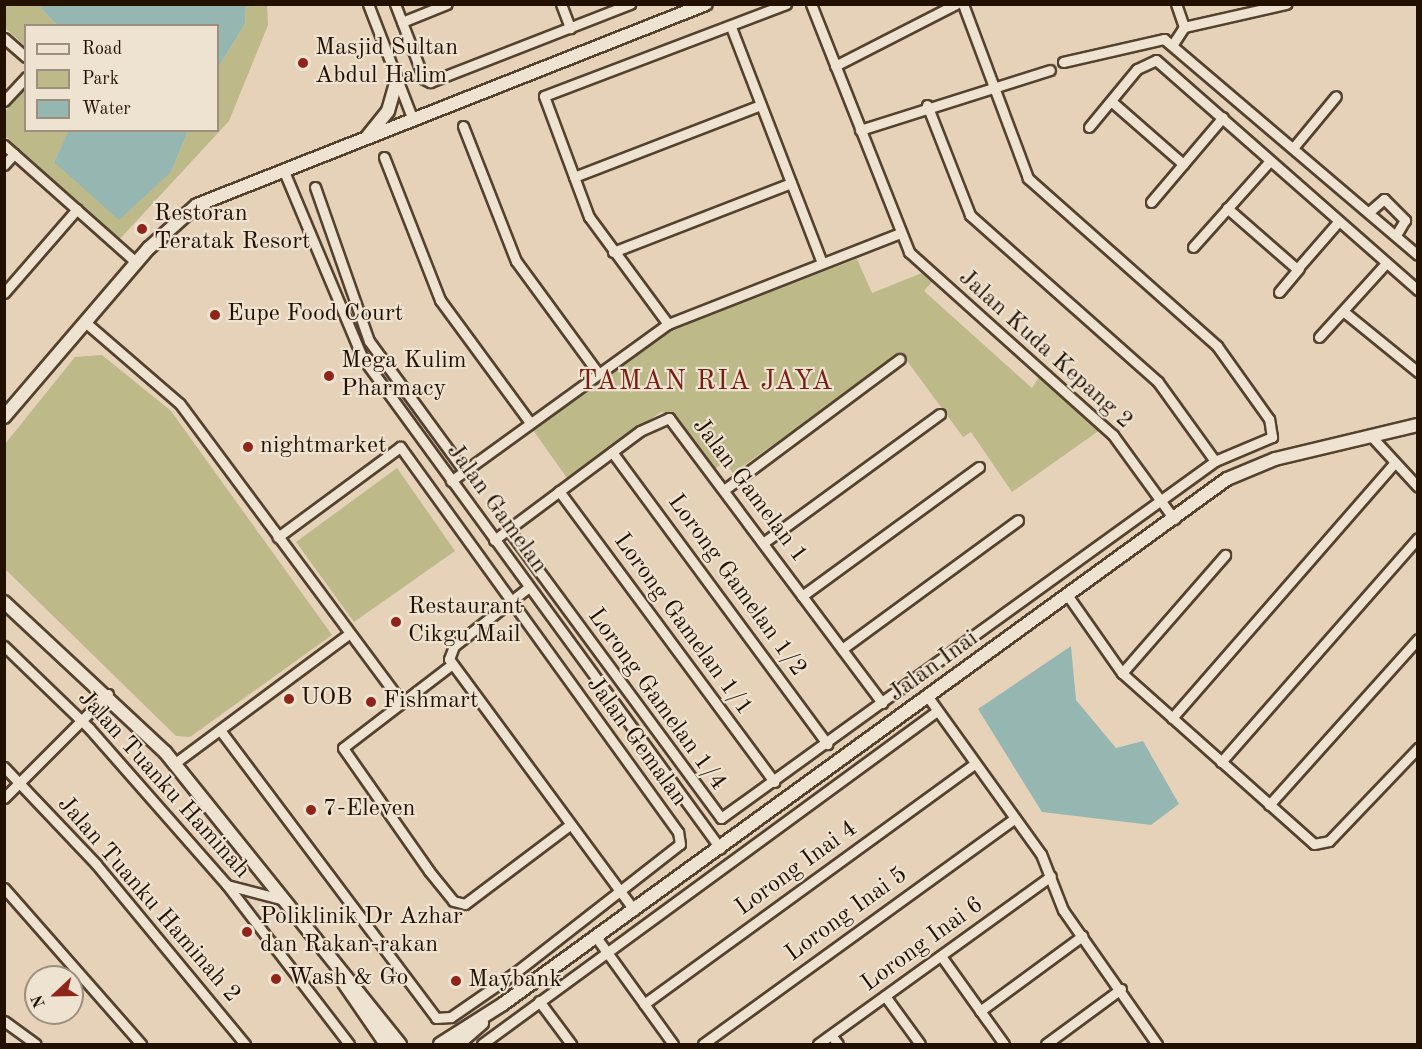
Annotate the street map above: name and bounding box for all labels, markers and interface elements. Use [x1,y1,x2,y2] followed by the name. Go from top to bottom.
[24,24,219,132] legend
[315,35,458,91] place label: Masjid Sultan Abdul Halim
[82,40,122,58] text: Road
[296,56,310,70] marker: Masjid Sultan Abdul Halim
[82,70,119,88] text: Park
[82,100,131,118] text: Water
[154,201,310,257] place label: Restoran Teratak Resort
[135,222,149,236] marker: Restoran Teratak Resort
[952,264,1138,436] street label: Jalan Kuda Kepang 2
[227,301,403,329] place label: Eupe Food Court
[208,308,222,322] marker: Eupe Food Court
[341,348,467,404] place label: Mega Kulim Pharmacy
[578,366,834,398] district label: TAMAN RIA JAYA
[322,369,336,383] marker: Mega Kulim Pharmacy
[685,413,813,569] street label: Jalan Gamelan 1
[260,433,387,461] place label: nightmarket
[439,439,553,579] street label: Jalan Gamelan
[241,440,255,454] marker: nightmarket
[660,489,812,683] street label: Lorong Gamelan 1/2
[606,528,758,722] street label: Lorong Gamelan 1/1
[408,594,523,650] place label: Restaurant Cikgu Mail
[580,603,732,797] street label: Lorong Gamelan 1/4
[389,615,403,629] marker: Restaurant Cikgu Mail
[884,625,984,709] street label: Jalan Inai
[579,672,693,812] street label: Jalan Gemalan
[71,685,255,885] street label: Jalan Tuanku Haminah
[301,685,353,713] place label: UOB
[383,688,478,716] place label: Fishmart
[282,692,296,706] marker: UOB
[364,695,378,709] marker: Fishmart
[50,791,246,1009] street label: Jalan Tuanku Haminah 2
[323,796,415,824] place label: 7-Eleven
[304,803,318,817] marker: 7-Eleven
[730,815,864,923] street label: Lorong Inai 4
[780,861,914,969] street label: Lorong Inai 5
[856,891,990,999] street label: Lorong Inai 6
[260,904,463,960] place label: Poliklinik Dr Azhar dan Rakan-rakan
[238,923,256,941] marker: Poliklinik Dr Azhar dan Rakan-rakan
[24,965,84,1025] north arrow
[288,965,409,993] place label: Wash & Go
[468,967,562,995] place label: Maybank
[269,972,283,986] marker: Wash & Go
[449,974,463,988] marker: Maybank
[29,992,49,1010] text: N

